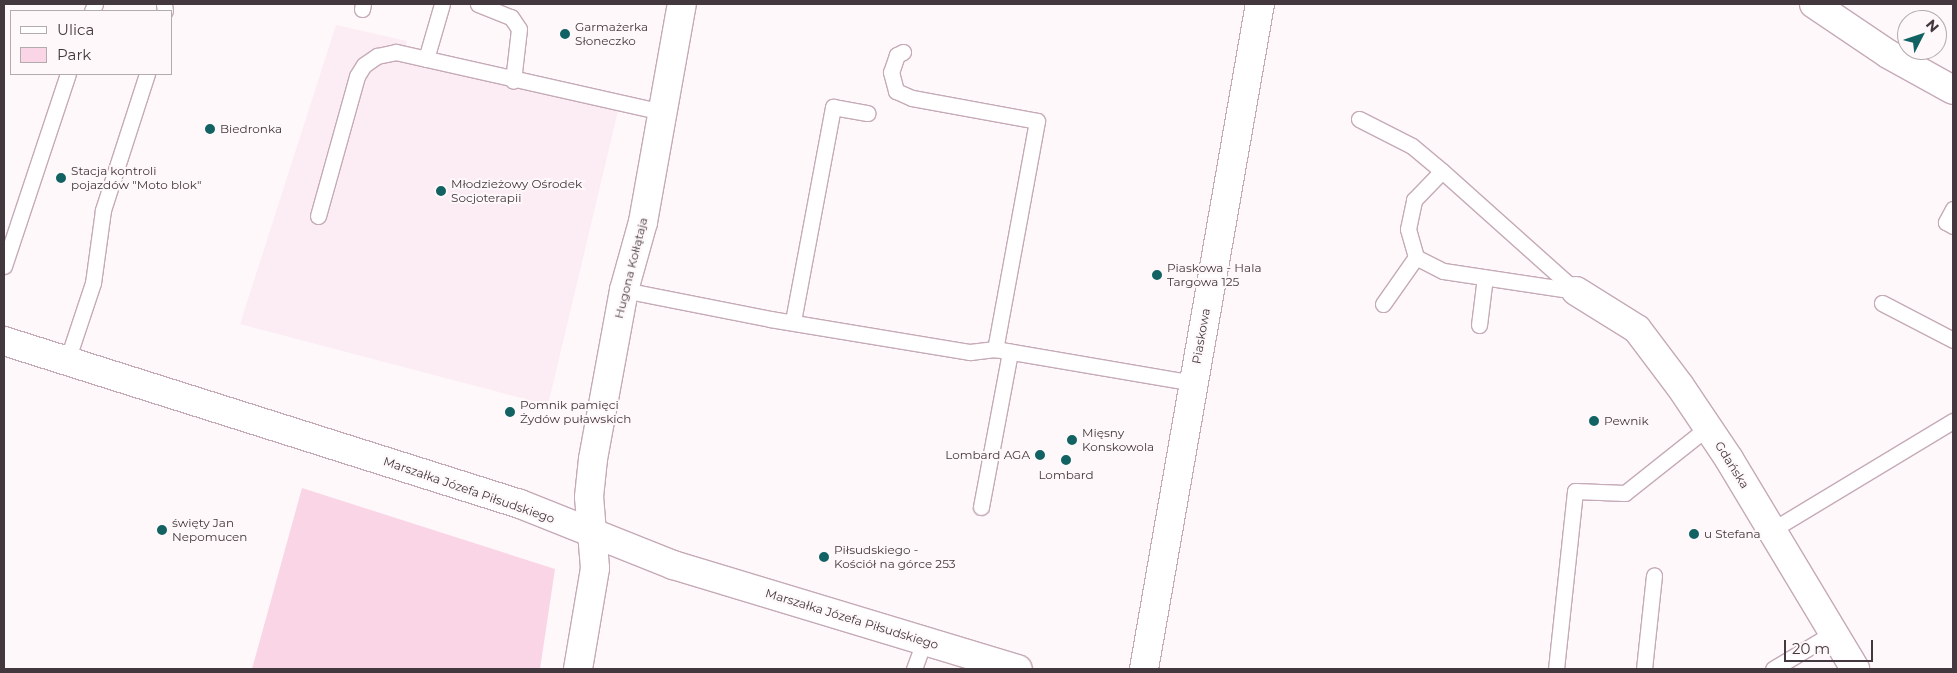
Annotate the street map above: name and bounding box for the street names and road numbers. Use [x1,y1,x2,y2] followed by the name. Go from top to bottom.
[611,216,651,320] street label: Hugona Kołłątaja
[1189,307,1213,365] street label: Piaskowa
[1712,439,1752,491] street label: Gdańska
[381,454,557,526] street label: Marszałka Józefa Piłsudskiego
[764,586,940,652] street label: Marszałka Józefa Piłsudskiego

